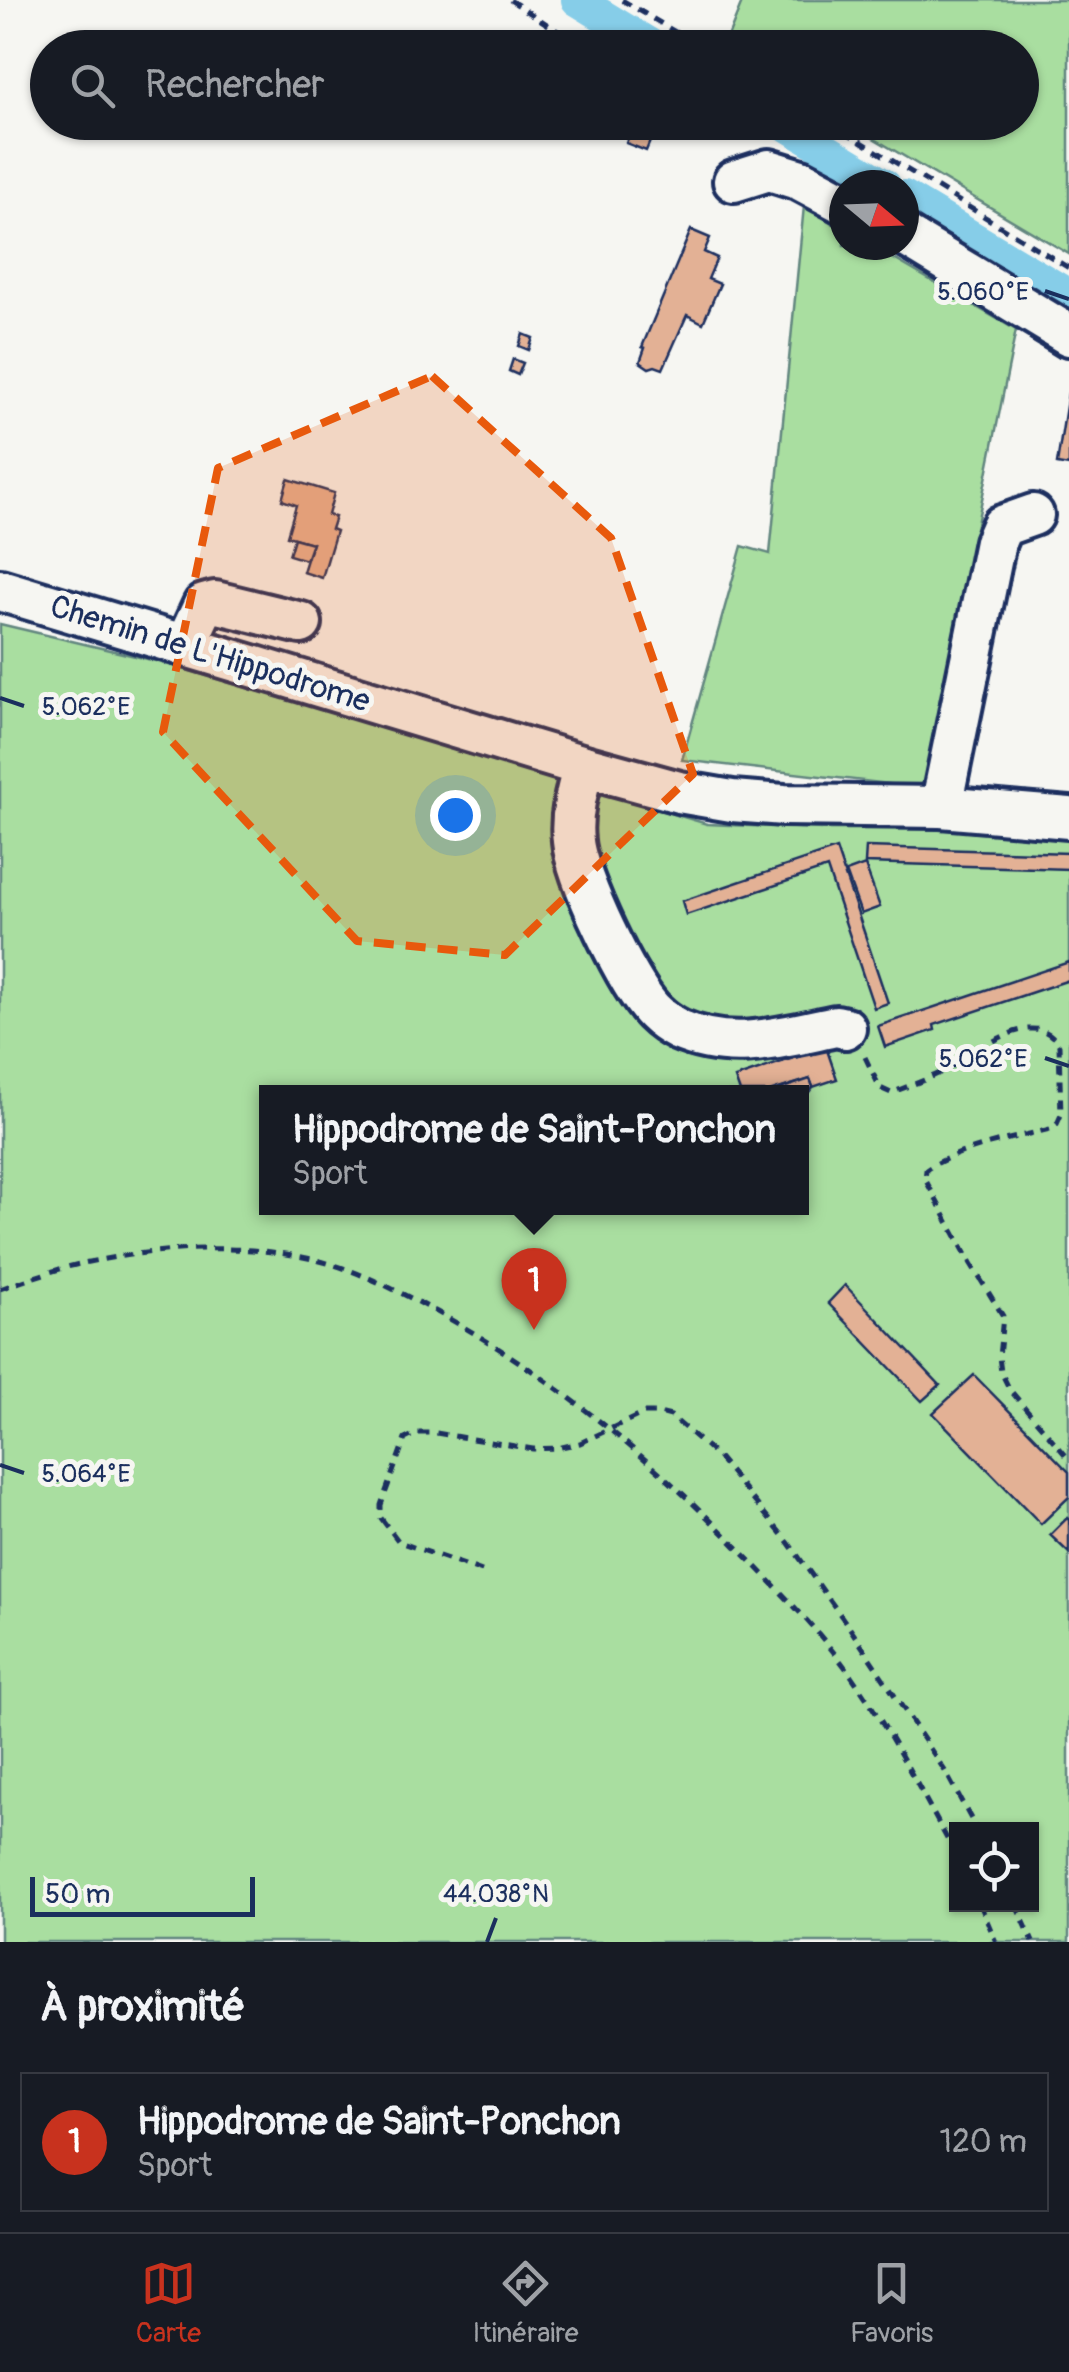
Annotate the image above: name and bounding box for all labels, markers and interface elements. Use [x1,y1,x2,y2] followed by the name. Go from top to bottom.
[30,30,1039,140] search box
[65,58,120,113] icon: search
[145,61,325,109] text: Rechercher
[829,170,919,260] north arrow
[937,277,1029,308] text: 5.060°E
[45,586,375,722] street label: Chemin de L'Hippodrome
[42,692,130,723] text: 5.062°E
[430,790,481,841] your location
[939,1044,1027,1075] text: 5.062°E
[259,1085,809,1215] popup
[292,1106,776,1154] text: Hippodrome de Saint-Ponchon
[292,1154,367,1194] text: Sport
[502,1248,566,1330] pin: 1
[41,1459,131,1490] text: 5.064°E
[949,1822,1039,1912] map controls
[949,1822,1039,1912] button: locate
[30,1872,255,1916] scale bar
[45,1877,110,1912] text: 50 m
[443,1879,549,1910] text: 44.038°N
[40,1981,245,2033] text: À proximité
[137,2098,621,2146] text: Hippodrome de Saint-Ponchon
[68,2122,81,2162] text: 1
[939,2122,1027,2162] text: 120 m
[137,2146,212,2186] text: Sport
[136,2256,201,2351] tab: Carte
[473,2256,578,2351] tab: Itinéraire
[850,2256,933,2351] tab: Favoris

